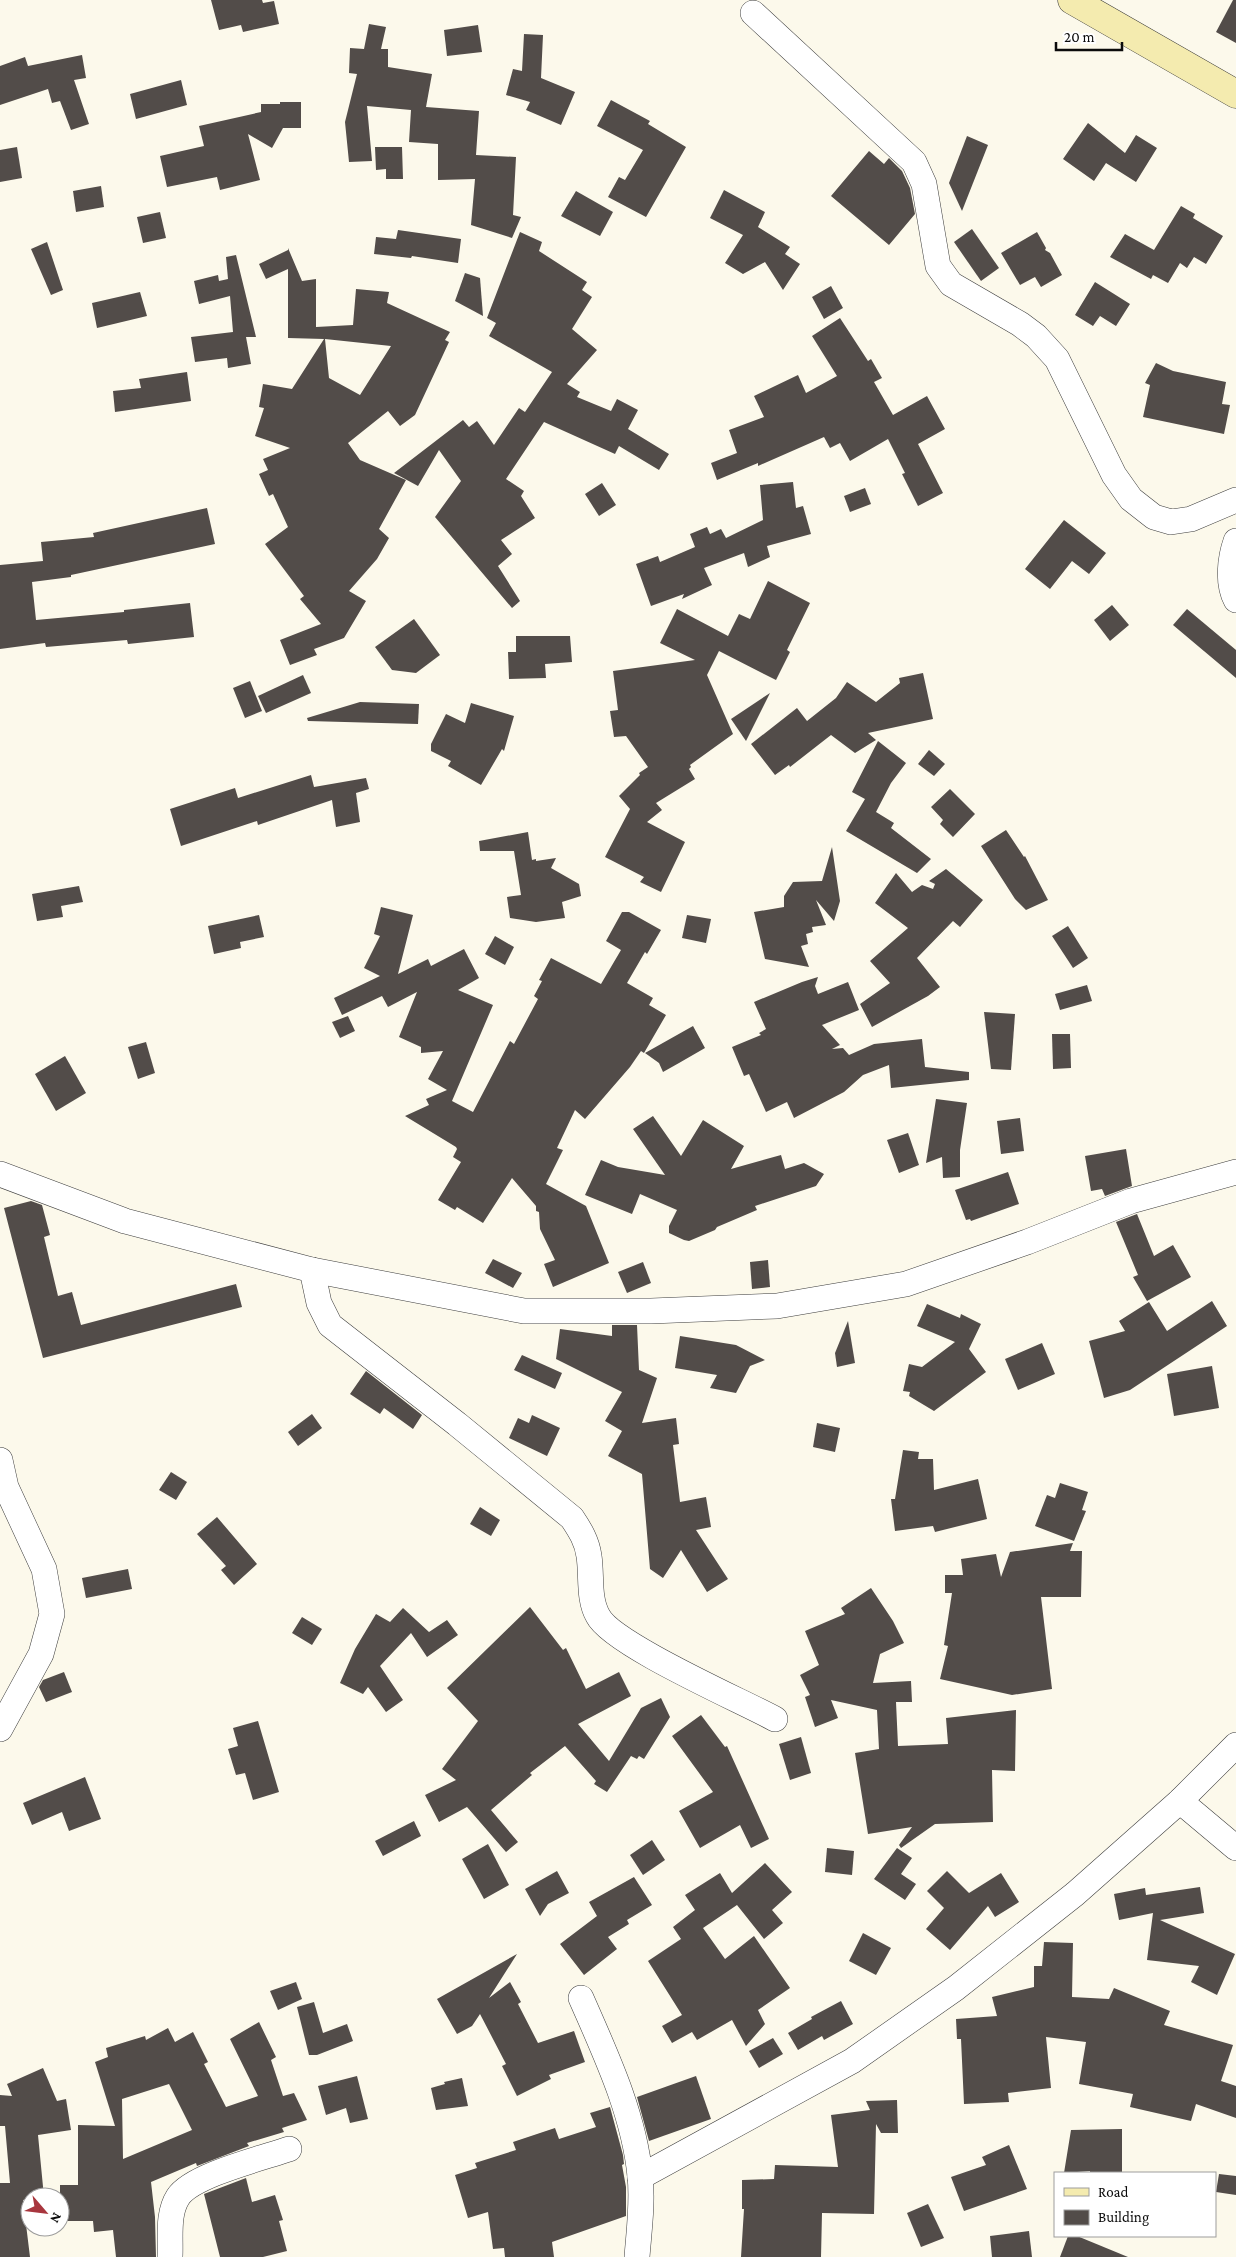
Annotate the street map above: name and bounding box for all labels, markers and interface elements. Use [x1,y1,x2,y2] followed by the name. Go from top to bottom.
[1056,20,1122,52] scale bar
[1064,29,1095,45] text: 20 m
[1054,2172,1216,2237] legend
[1098,2184,1129,2200] text: Road
[20,2187,70,2237] north arrow
[1098,2209,1149,2226] text: Building
[47,2210,66,2226] text: N

